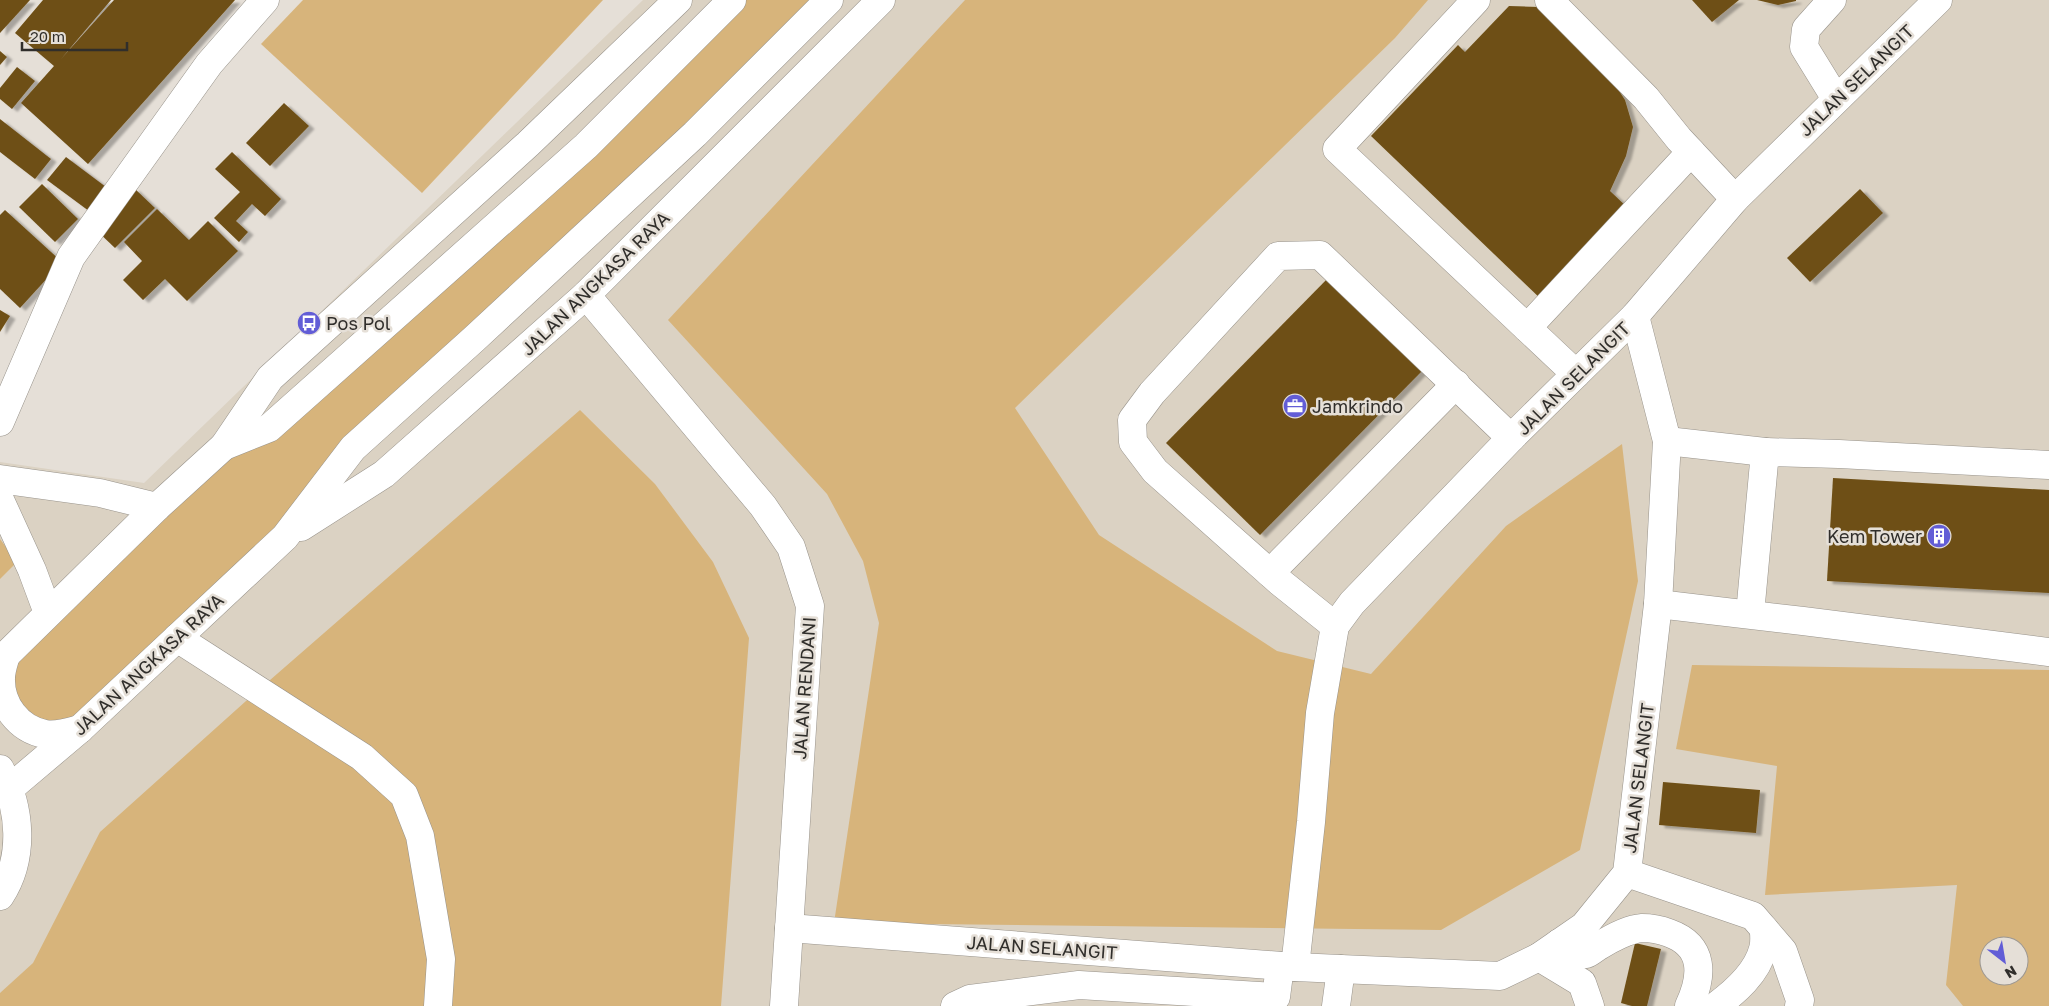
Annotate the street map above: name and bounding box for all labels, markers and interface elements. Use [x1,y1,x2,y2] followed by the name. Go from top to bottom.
[22,20,128,52] scale bar
[1794,20,1918,140] street label: JALAN SELANGIT
[30,27,65,45] text: 20 m
[516,206,674,360] street label: JALAN ANGKASA RAYA
[296,310,322,336] bus stop icon: Pos Pol
[326,312,391,334] place label: Pos Pol
[1512,317,1634,439] street label: JALAN SELANGIT
[1282,393,1308,419] office icon: Jamkrindo
[1312,395,1403,417] place label: Jamkrindo
[1926,523,1952,549] building icon: Kem Tower
[1827,525,1922,547] place label: Kem Tower
[68,588,228,740] street label: JALAN ANGKASA RAYA
[788,616,820,760] street label: JALAN RENDANI
[1618,702,1658,854] street label: JALAN SELANGIT
[966,931,1118,963] street label: JALAN SELANGIT
[1979,936,2029,986] north arrow
[2002,963,2020,983] text: N

